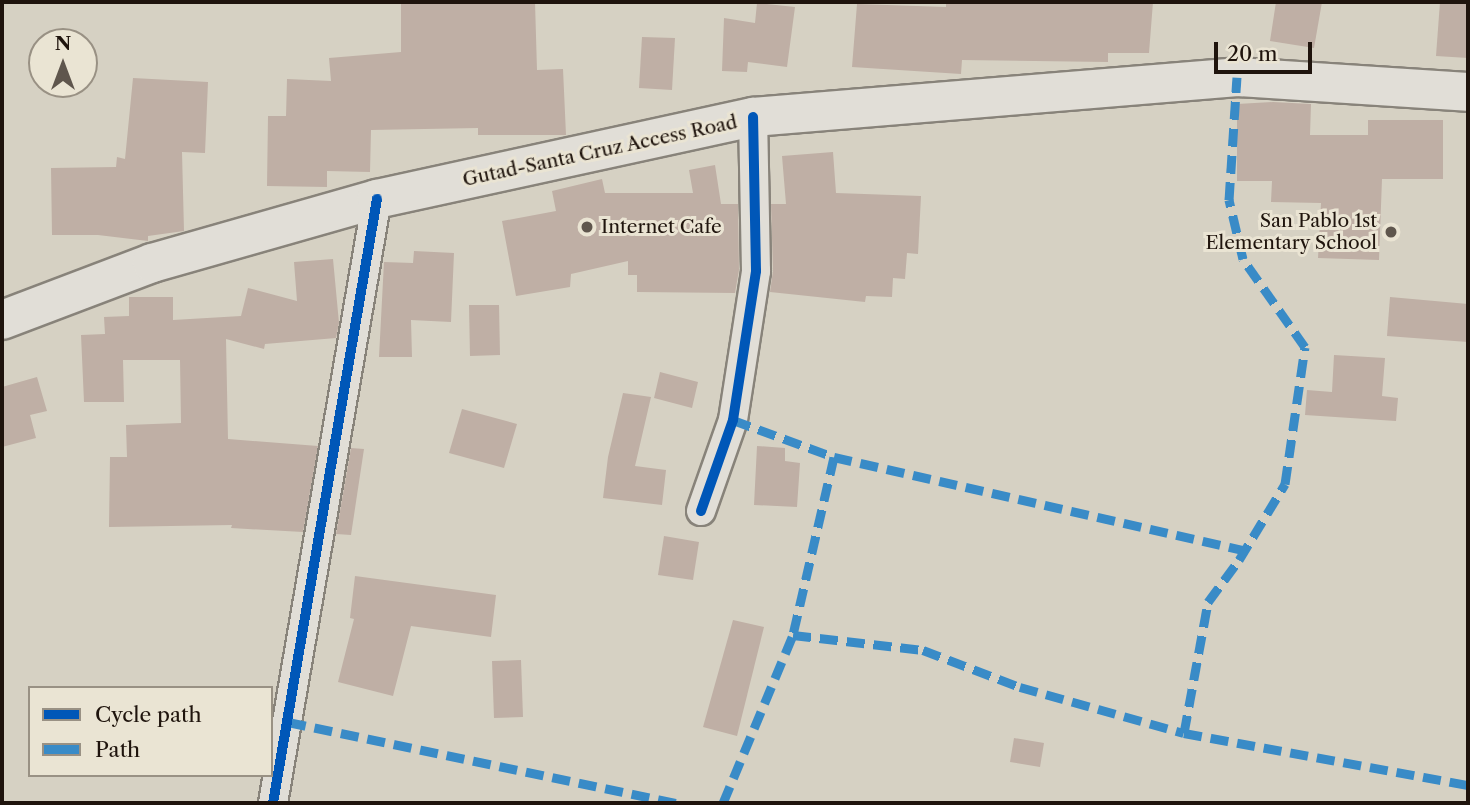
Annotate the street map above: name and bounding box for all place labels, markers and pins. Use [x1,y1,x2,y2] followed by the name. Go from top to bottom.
[1205,210,1377,254] place label: San Pablo 1st Elementary School
[601,216,722,238] place label: Internet Cafe
[579,219,595,235] marker: Internet Cafe
[1383,224,1399,240] marker: San Pablo 1st Elementary School

